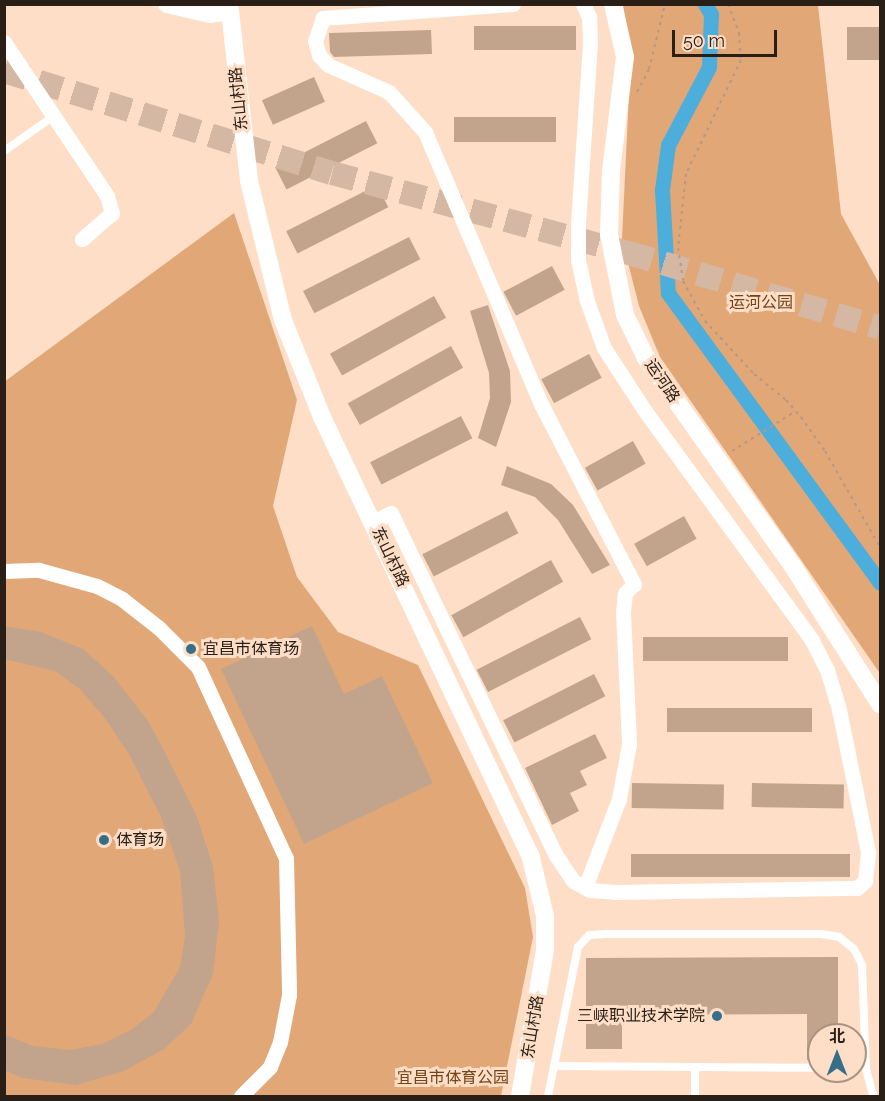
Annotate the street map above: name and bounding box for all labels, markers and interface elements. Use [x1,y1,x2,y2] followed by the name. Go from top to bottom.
[675,18,780,56] scale bar
[683,30,725,51] text: 50 m
[226,66,252,132] street label: 东山村路
[729,293,793,313] park label: 运河公园
[641,356,683,406] street label: 运河路
[367,524,413,590] street label: 东山村路
[203,639,299,659] place label: 宜昌市体育场
[184,642,198,656] marker: 宜昌市体育场
[116,830,164,850] place label: 体育场
[97,833,111,847] marker: 体育场
[519,994,547,1060] street label: 东山村路
[577,1006,705,1026] place label: 三峡职业技术学院
[710,1009,724,1023] marker: 三峡职业技术学院
[807,1023,867,1083] north arrow
[829,1027,845,1046] text: 北
[397,1068,509,1088] park label: 宜昌市体育公园

